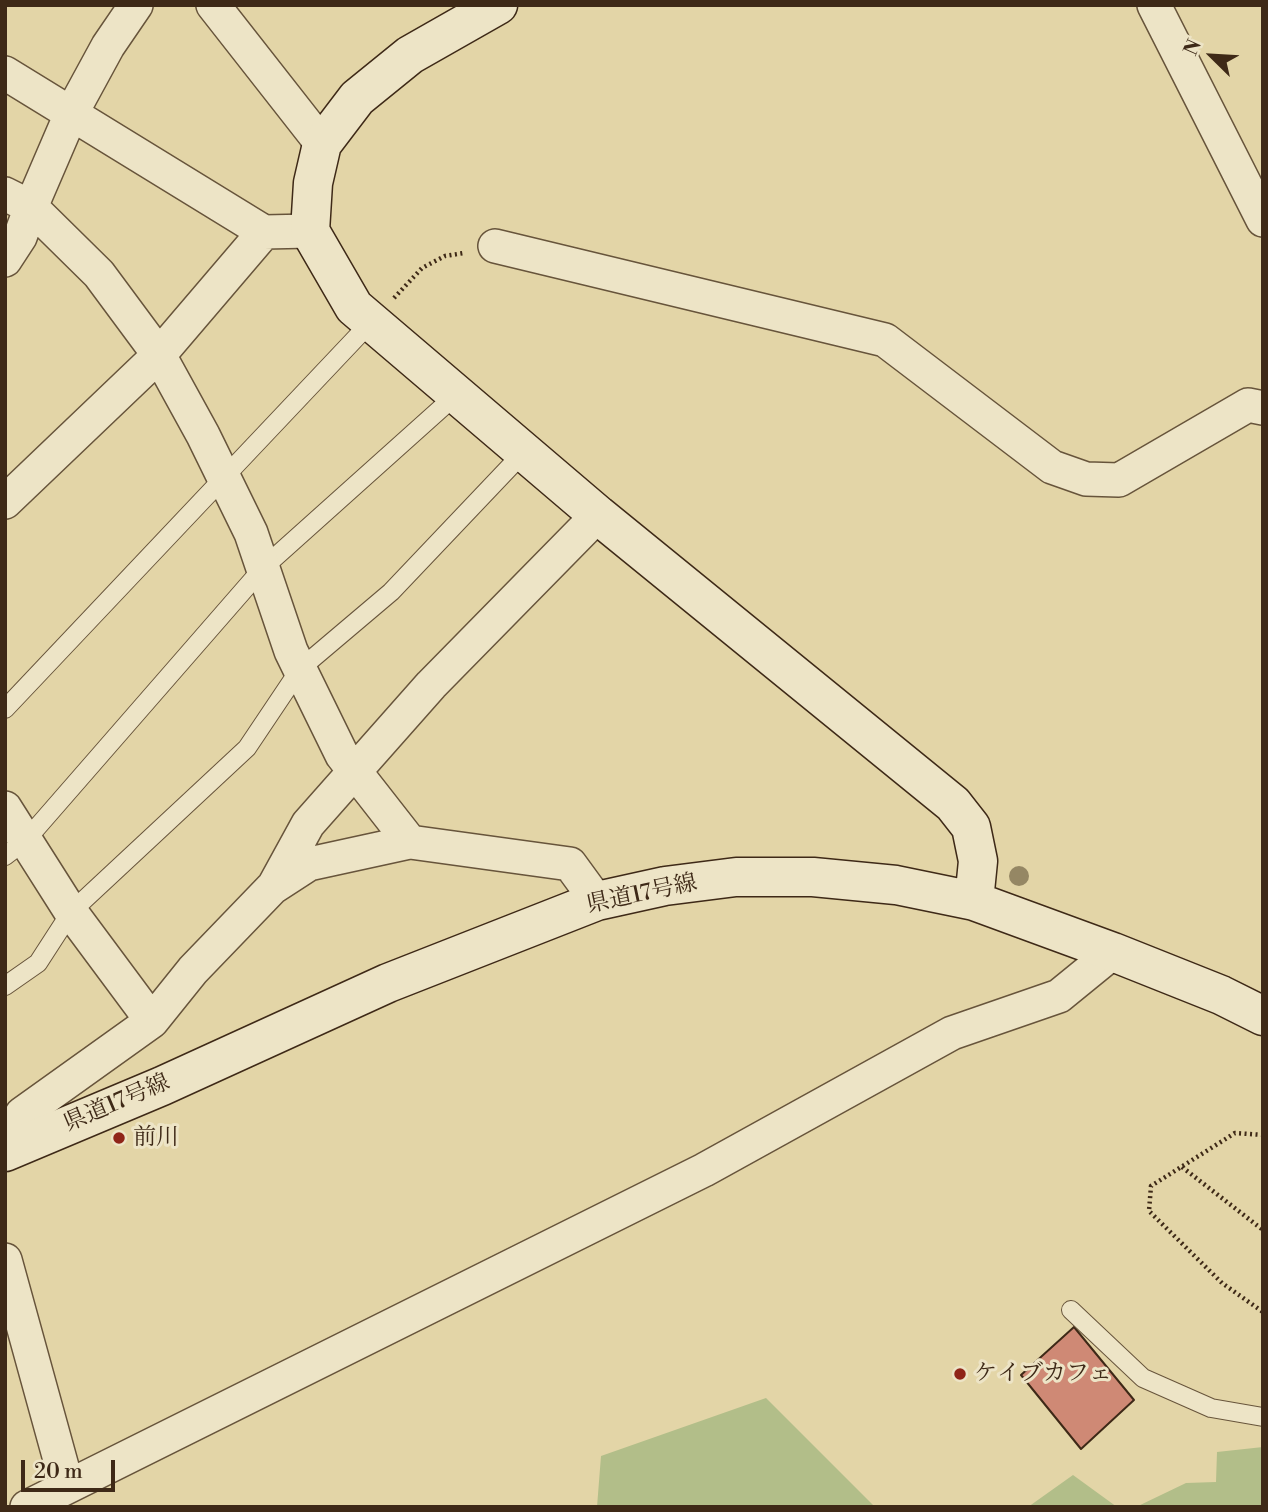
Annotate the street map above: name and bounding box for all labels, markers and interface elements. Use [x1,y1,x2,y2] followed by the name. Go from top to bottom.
[1177,21,1247,91] north arrow
[1179,36,1207,59] text: N
[584,870,700,920] street label: 県道17号線
[60,1069,174,1139] street label: 県道17号線
[133,1124,179,1152] place label: 前川
[111,1130,127,1146] marker: 前川
[974,1360,1112,1388] place label: ケイブカフェ
[952,1366,968,1382] marker: ケイブカフェ
[24,1446,119,1490] scale bar
[34,1459,83,1485] text: 20 m

